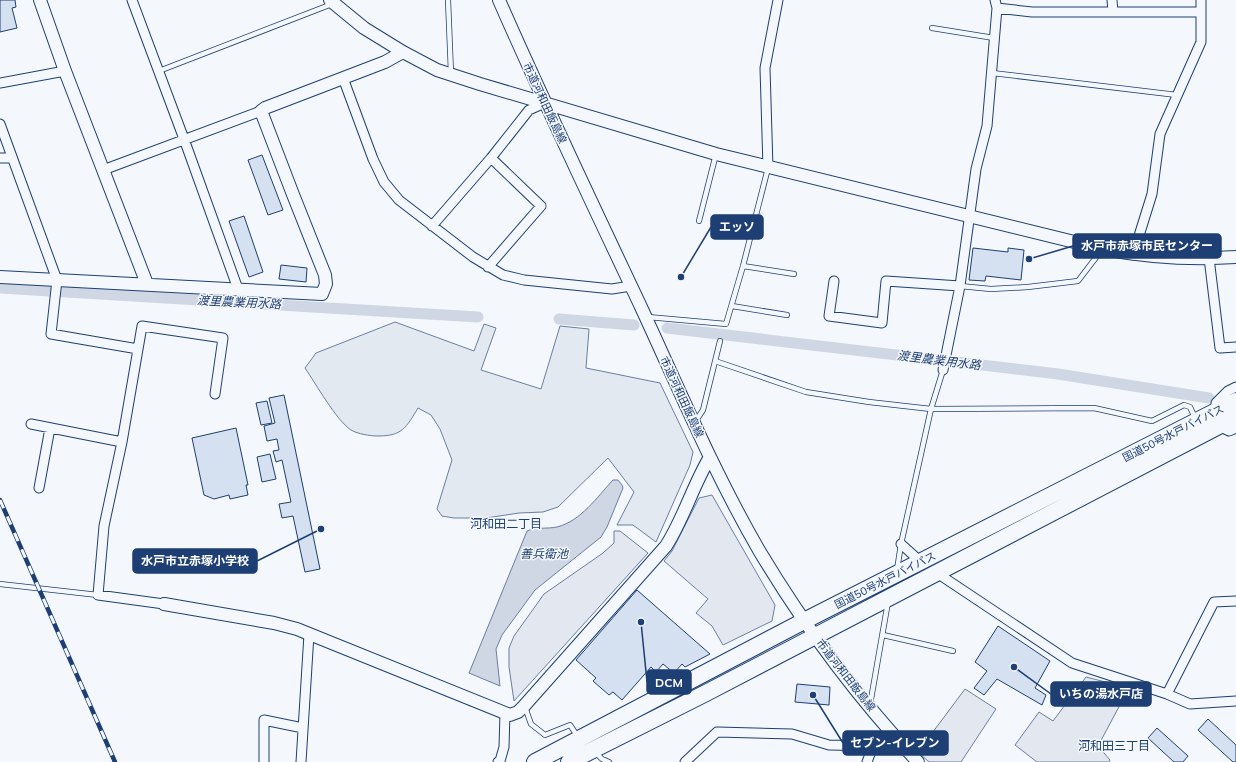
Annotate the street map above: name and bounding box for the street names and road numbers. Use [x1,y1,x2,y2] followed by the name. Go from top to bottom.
[520,60,570,146] street label: 市道河和田飯島線
[657,354,707,440] street label: 市道河和田飯島線
[1120,401,1226,465] street label: 国道50号水戸バイパス
[832,548,938,612] street label: 国道50号水戸バイパス
[813,636,879,714] street label: 市道河和田飯島線

